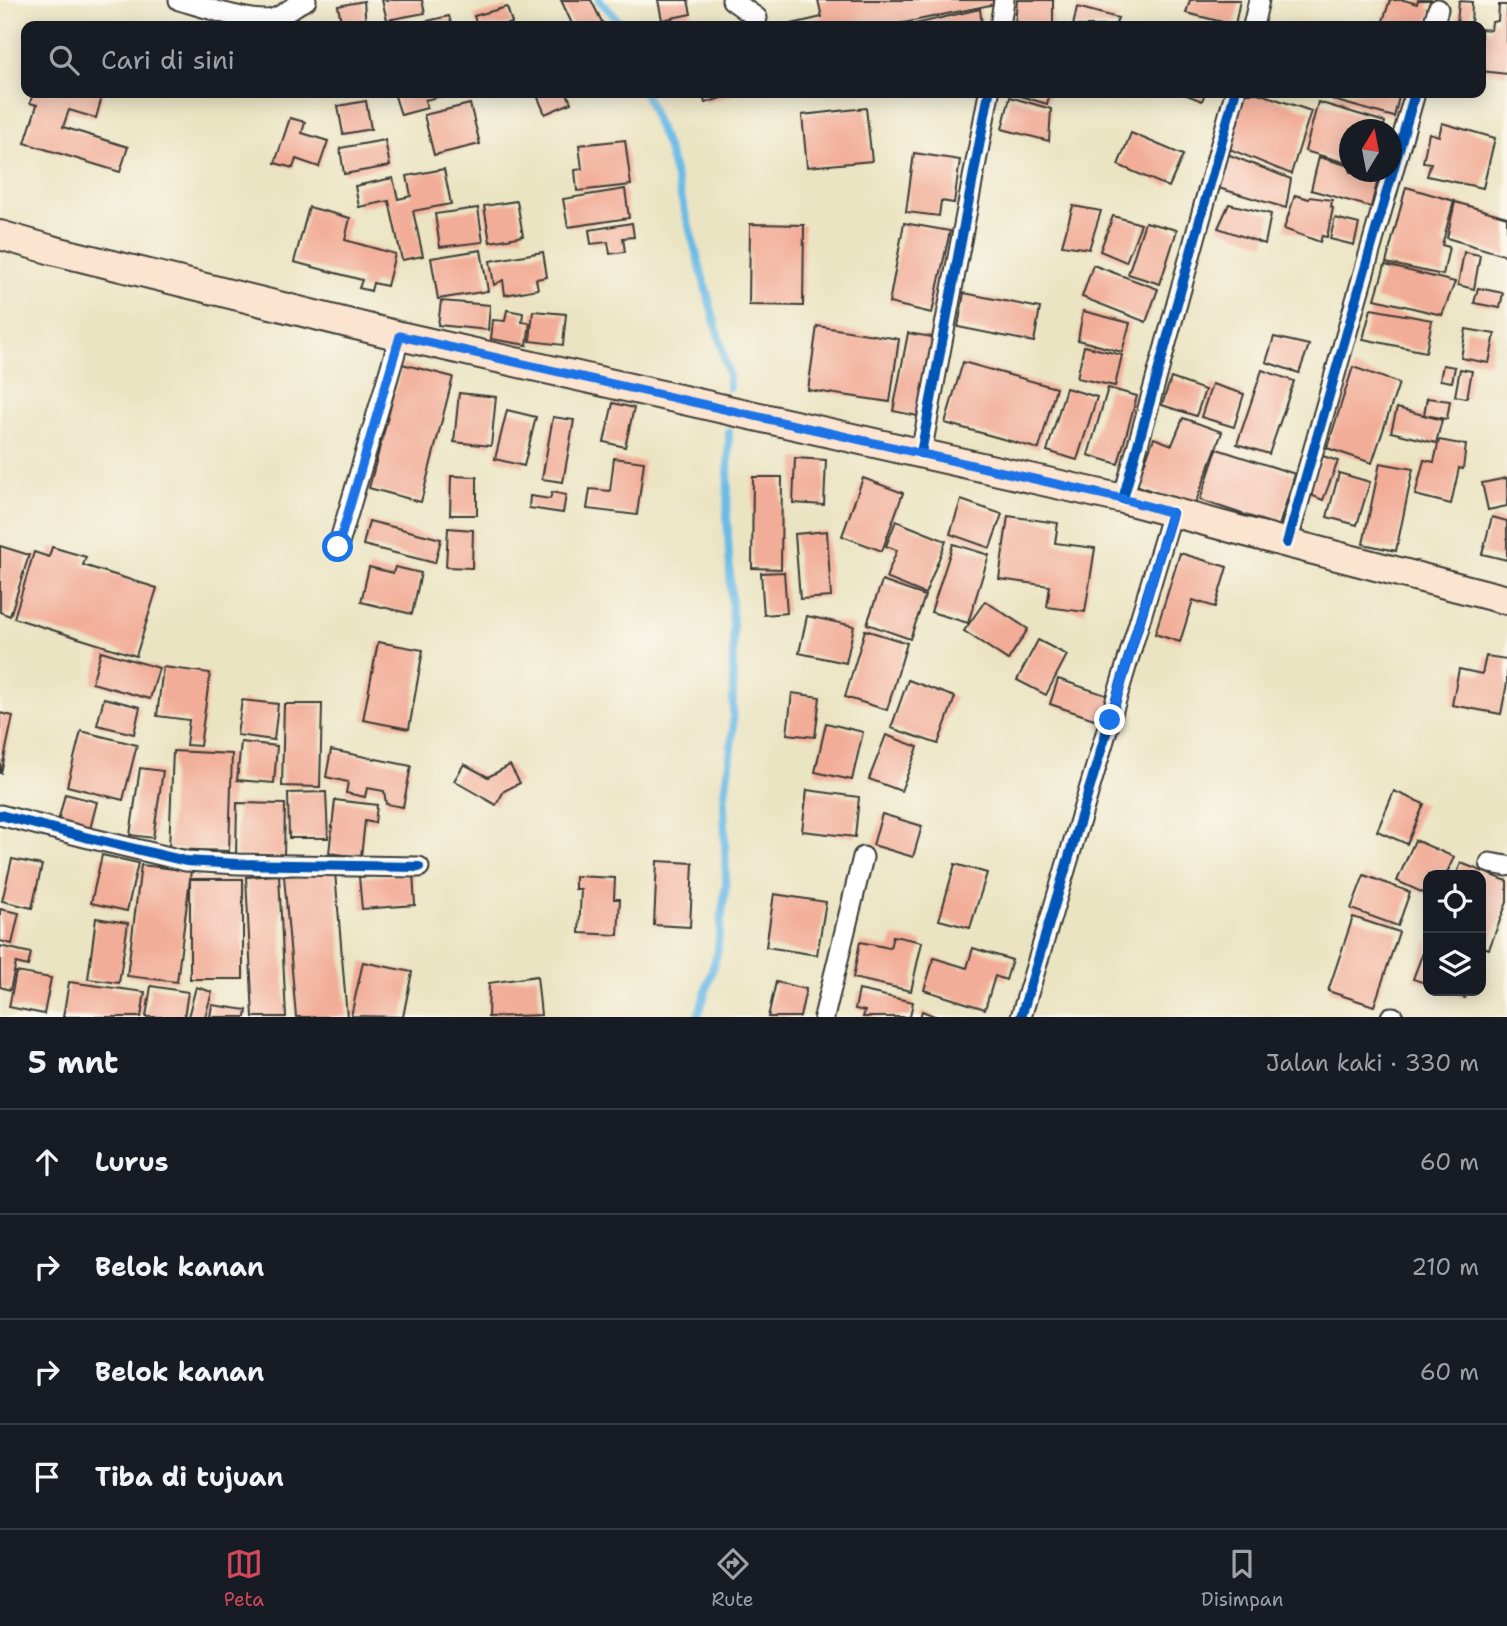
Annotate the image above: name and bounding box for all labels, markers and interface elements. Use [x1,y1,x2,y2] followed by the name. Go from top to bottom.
[21,21,1486,98] search box
[45,41,83,79] icon: search
[101,42,235,77] text: Cari di sini
[1339,119,1402,182] north arrow
[322,531,353,562] route start
[1094,704,1125,735] route end
[1423,870,1486,996] map controls
[1423,870,1486,933] button: locate
[1423,933,1486,996] button: layers
[28,1042,118,1083] text: 5 mnt
[1266,1048,1479,1078] text: Jalan kaki · 330 m
[28,1143,66,1181] icon: ahead
[95,1144,168,1179] text: Lurus
[1420,1147,1479,1177] text: 60 m
[28,1248,66,1286] icon: right
[95,1249,264,1284] text: Belok kanan
[1411,1252,1479,1282] text: 210 m
[28,1353,66,1391] icon: right
[95,1354,264,1389] text: Belok kanan
[1420,1357,1479,1387] text: 60 m
[28,1458,66,1496] icon: arrive
[95,1459,284,1494] text: Tiba di tujuan
[224,1545,264,1612] tab: Peta
[712,1545,754,1612] tab: Rute
[1201,1545,1283,1612] tab: Disimpan

